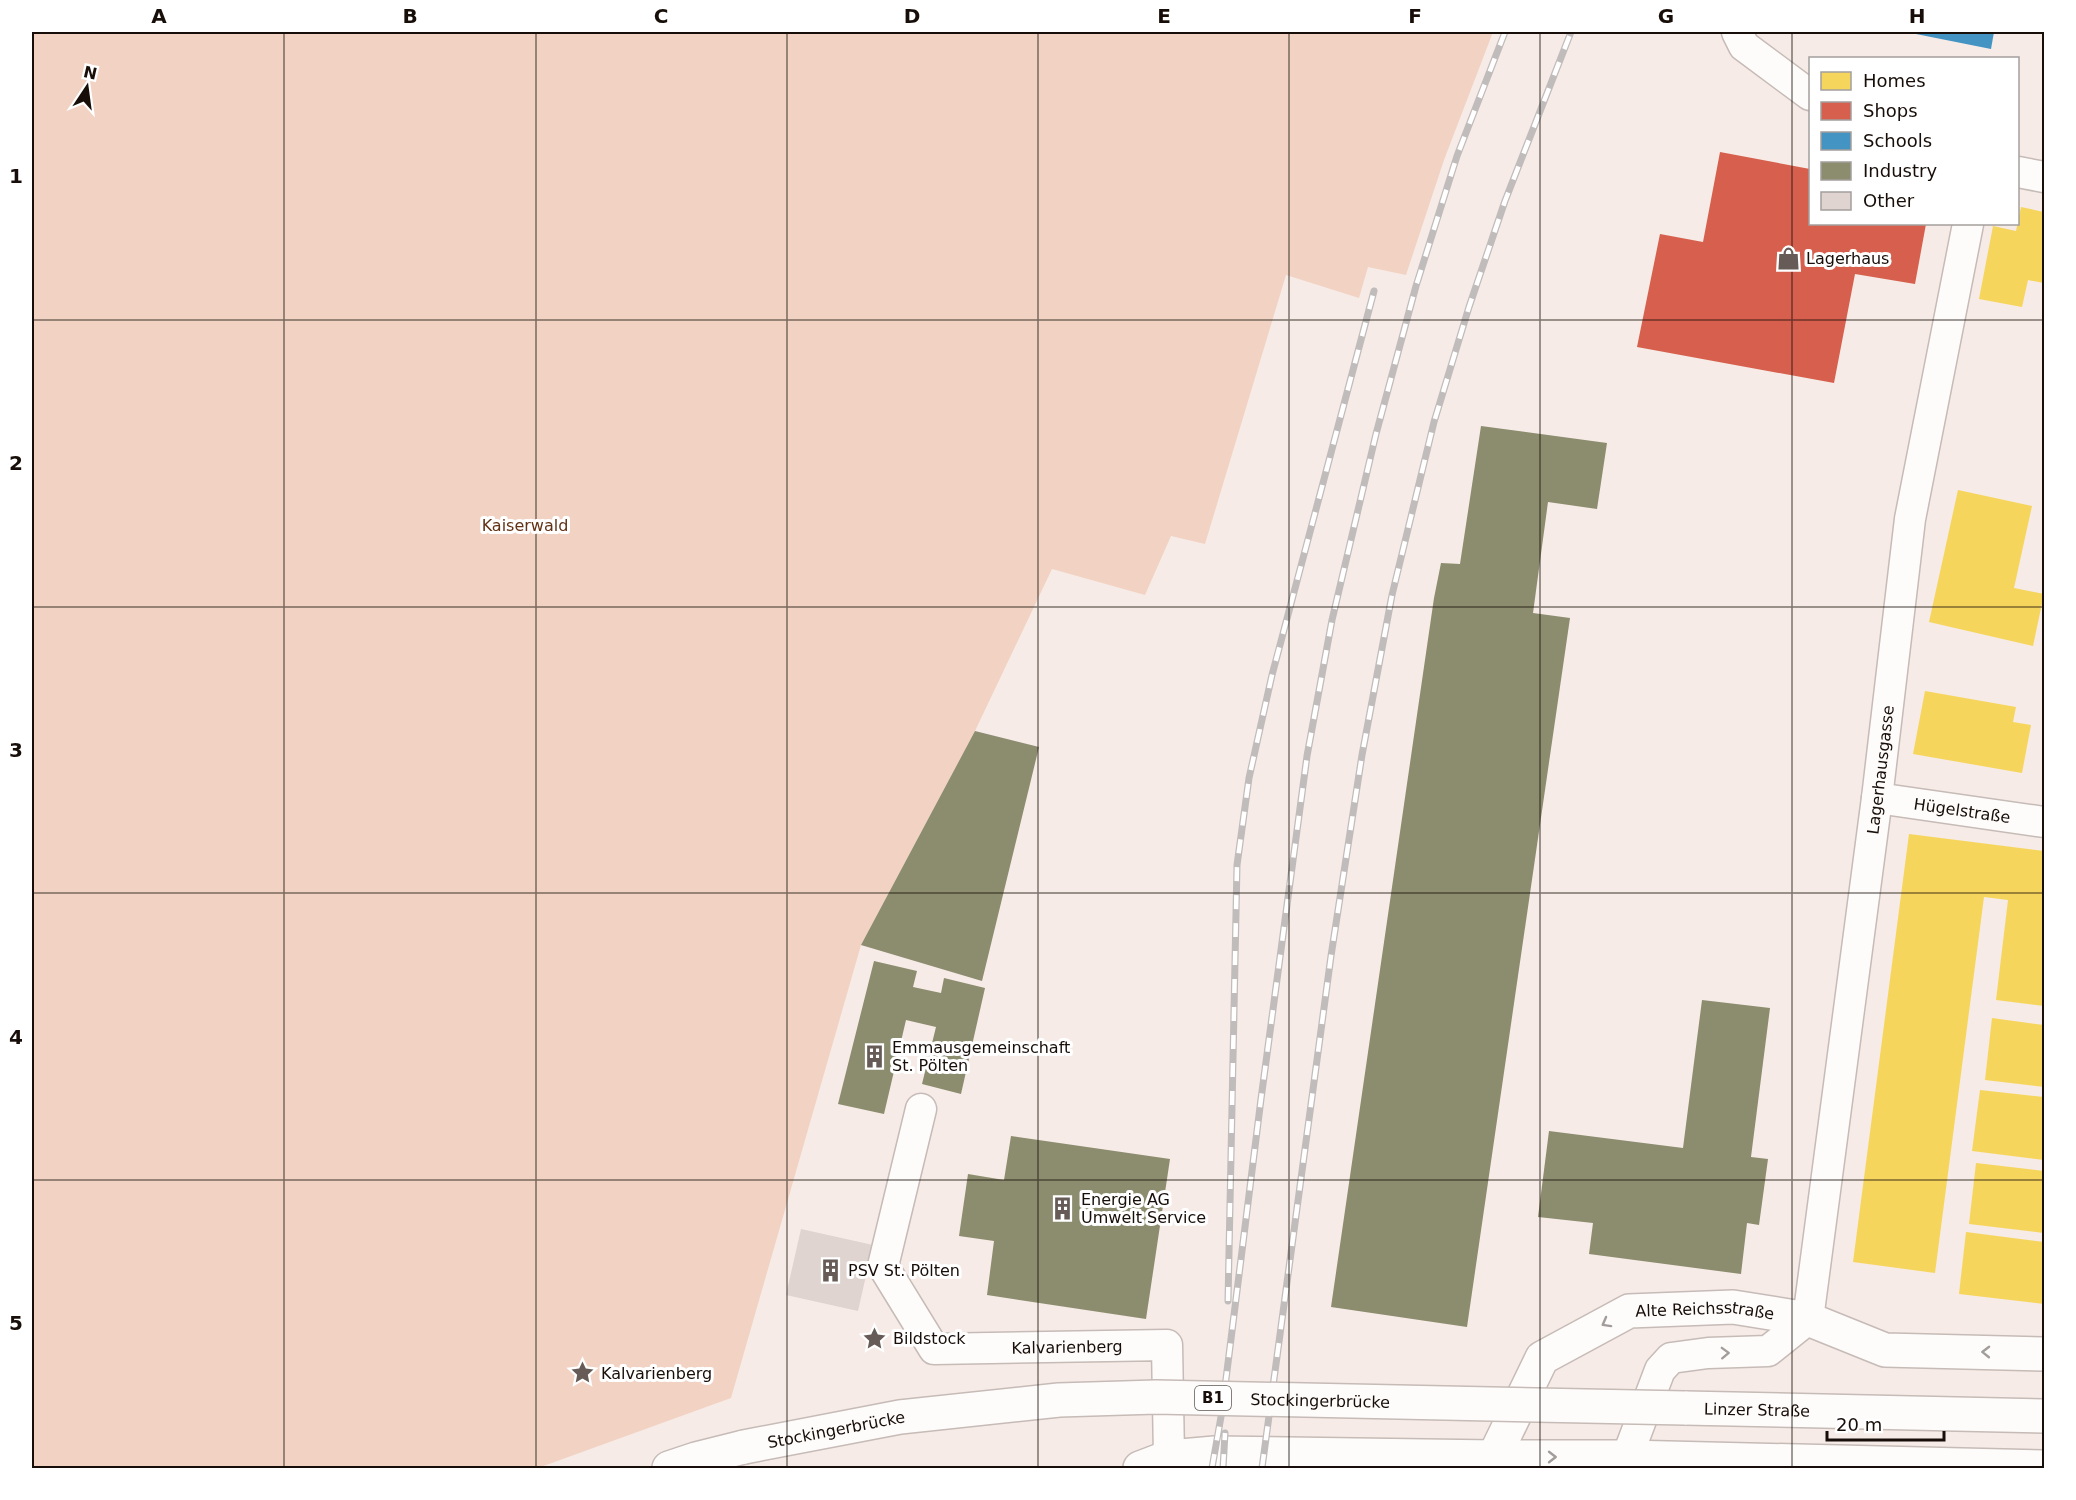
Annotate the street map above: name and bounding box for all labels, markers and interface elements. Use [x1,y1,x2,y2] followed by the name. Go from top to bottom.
[151,4,167,28] text: A
[402,4,418,28] text: B
[654,4,668,28] text: C
[904,4,920,28] text: D
[1157,4,1171,28] text: E
[1408,4,1422,28] text: F
[1658,4,1674,28] text: G
[1909,4,1925,28] text: H
[57,57,117,117] north arrow
[1809,57,2019,225] legend
[82,62,99,84] text: N
[1863,70,1926,91] text: Homes
[1863,100,1918,121] text: Shops
[1863,130,1932,151] text: Schools
[1863,160,1937,181] text: Industry
[9,164,23,188] text: 1
[1863,190,1915,211] text: Other
[1775,245,1801,271] shop icon: Lagerhaus
[1806,249,1889,268] place label: Lagerhaus
[9,451,23,475] text: 2
[482,516,568,535] park label: Kaiserwald
[1863,704,1897,835] street label: Lagerhausgasse
[9,738,23,762] text: 3
[1912,794,2012,827] street label: Hügelstraße
[9,1025,23,1049] text: 4
[892,1038,1070,1075] place label: Emmausgemeinschaft St. Pölten
[861,1043,887,1069] building icon: Emmausgemeinschaft St. Pölten
[1081,1190,1206,1227] place label: Energie AG Umwelt Service
[1050,1195,1076,1221] building icon: Energie AG Umwelt Service
[817,1257,843,1283] building icon: PSV St. Pölten
[848,1261,960,1280] place label: PSV St. Pölten
[1635,1297,1776,1323] street label: Alte Reichsstraße
[9,1311,23,1335] text: 5
[1602,1316,1613,1327] one-way arrow
[862,1325,888,1351] place icon: Bildstock
[893,1329,966,1348] place label: Bildstock
[1011,1336,1123,1357] street label: Kalvarienberg
[1720,1346,1729,1359] one-way arrow
[1982,1346,1991,1359] one-way arrow
[570,1360,596,1386] place icon: Kalvarienberg
[601,1364,712,1383] place label: Kalvarienberg
[1195,1386,1231,1410] road number: B1
[1250,1389,1390,1411] street label: Stockingerbrücke
[1704,1399,1810,1420] street label: Linzer Straße
[1827,1404,1944,1442] scale bar
[766,1407,906,1452] street label: Stockingerbrücke
[1836,1414,1882,1435] text: 20 m
[1548,1451,1557,1463] one-way arrow

